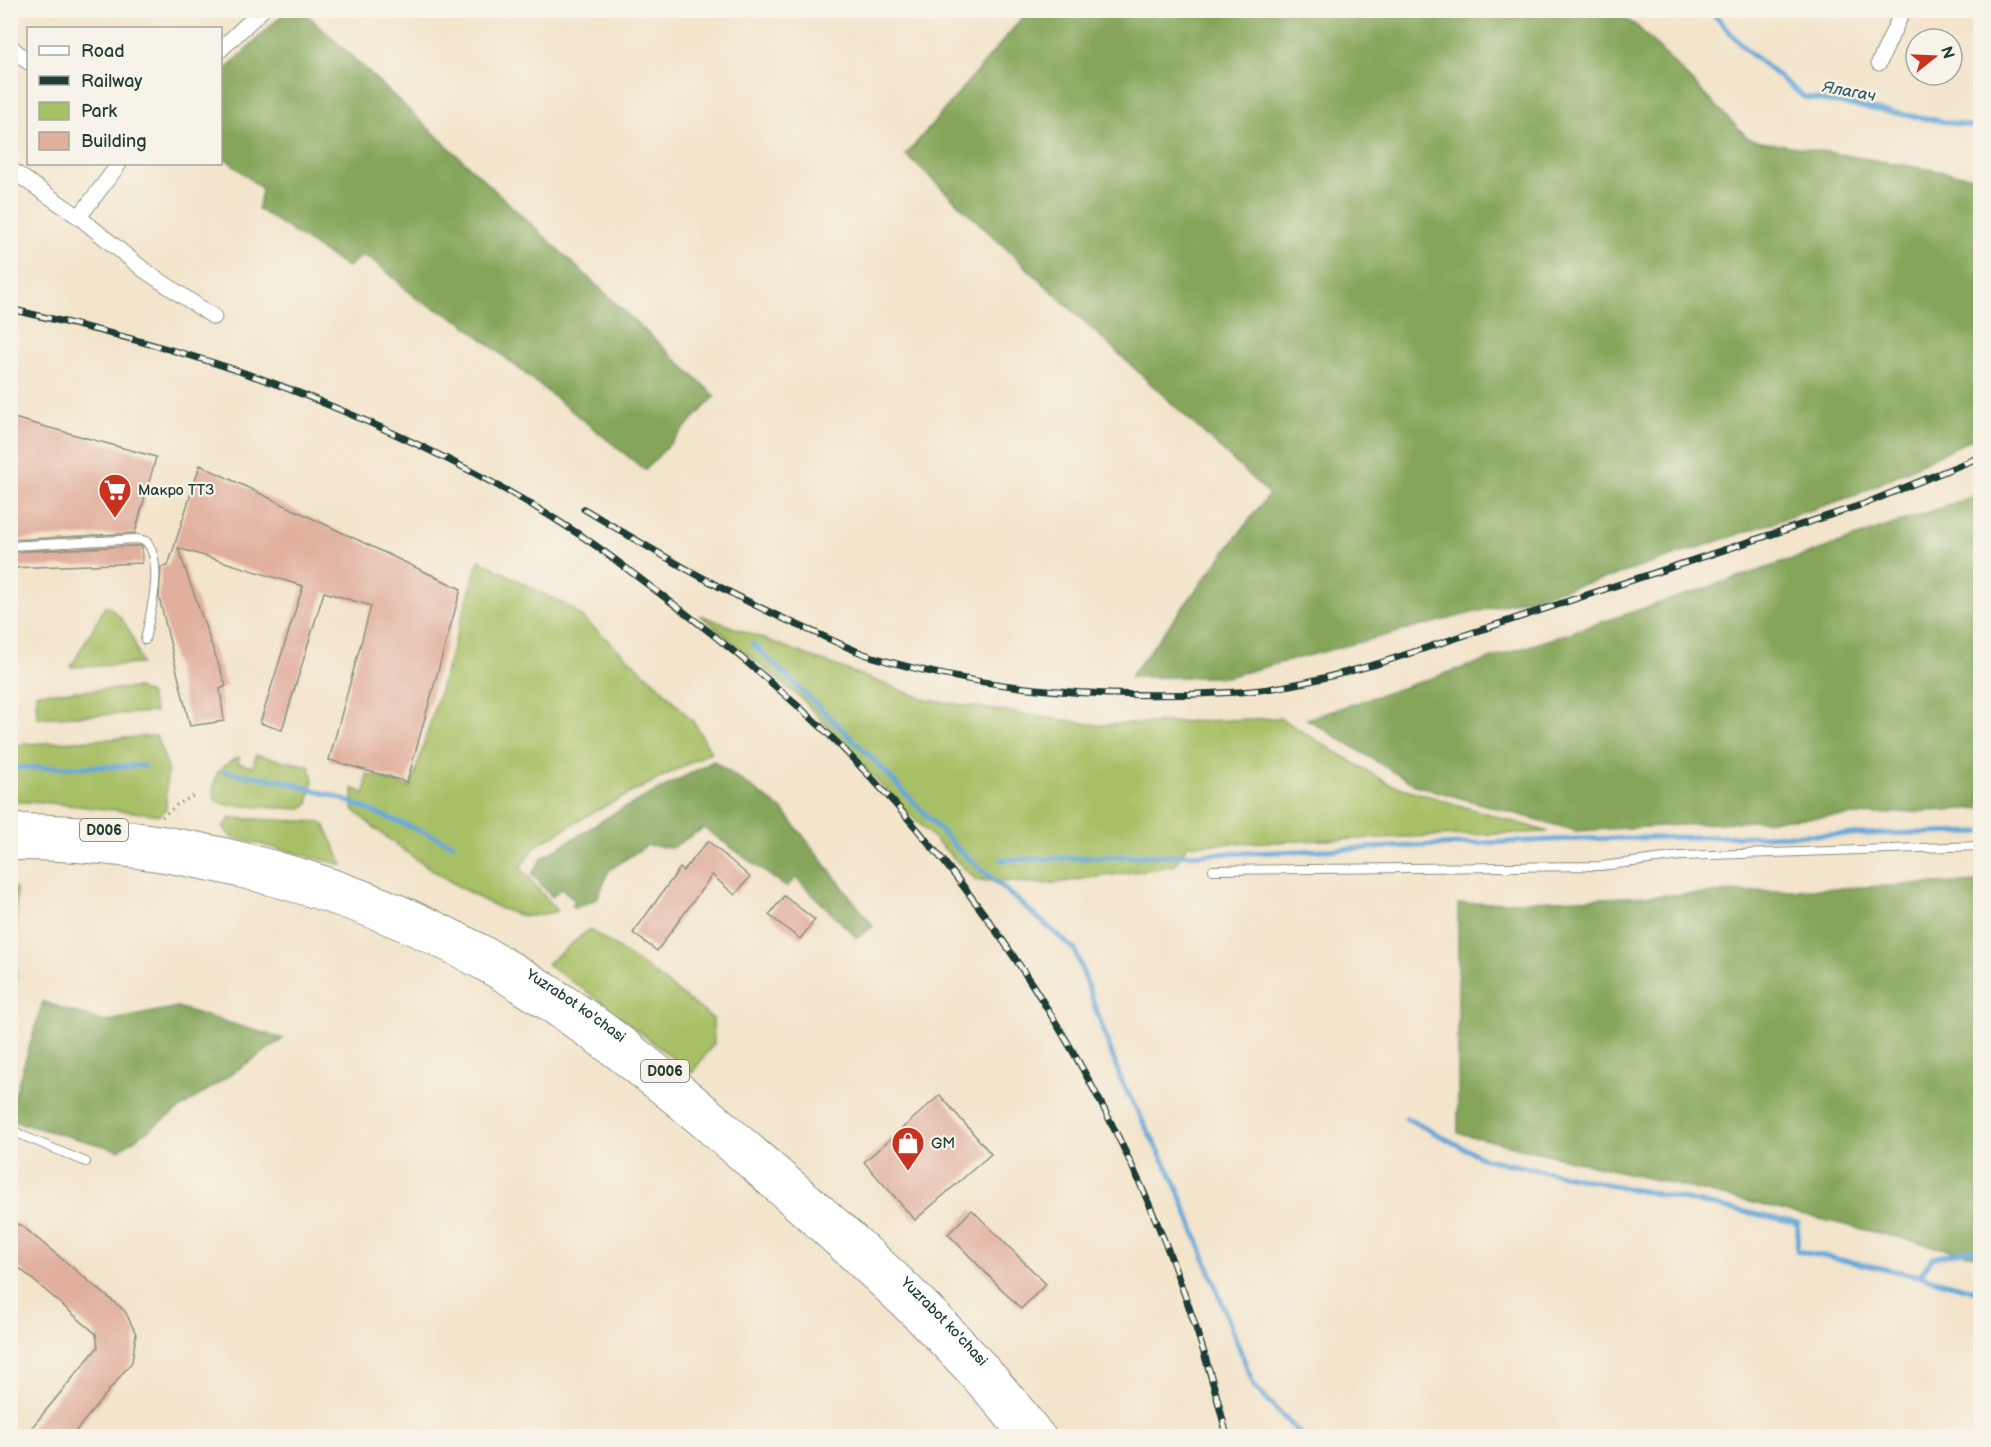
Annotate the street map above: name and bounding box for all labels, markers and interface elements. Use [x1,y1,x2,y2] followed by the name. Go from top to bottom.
[27,27,222,165] legend
[1904,27,1964,87] north arrow
[81,41,125,62] text: Road
[1936,44,1958,61] text: N
[81,71,143,92] text: Railway
[1820,78,1877,106] water label: Ялагач
[81,101,117,122] text: Park
[81,131,147,152] text: Building
[97,472,133,519] supermarket icon: Макро ТТЗ
[138,481,214,500] place label: Макро ТТЗ
[80,819,128,841] road number: D006
[522,964,630,1046] street label: Yuzrabot ko'chasi
[641,1060,689,1082] road number: D006
[890,1125,926,1172] shop icon: GM
[931,1134,955,1153] place label: GM
[896,1272,992,1370] street label: Yuzrabot ko'chasi

